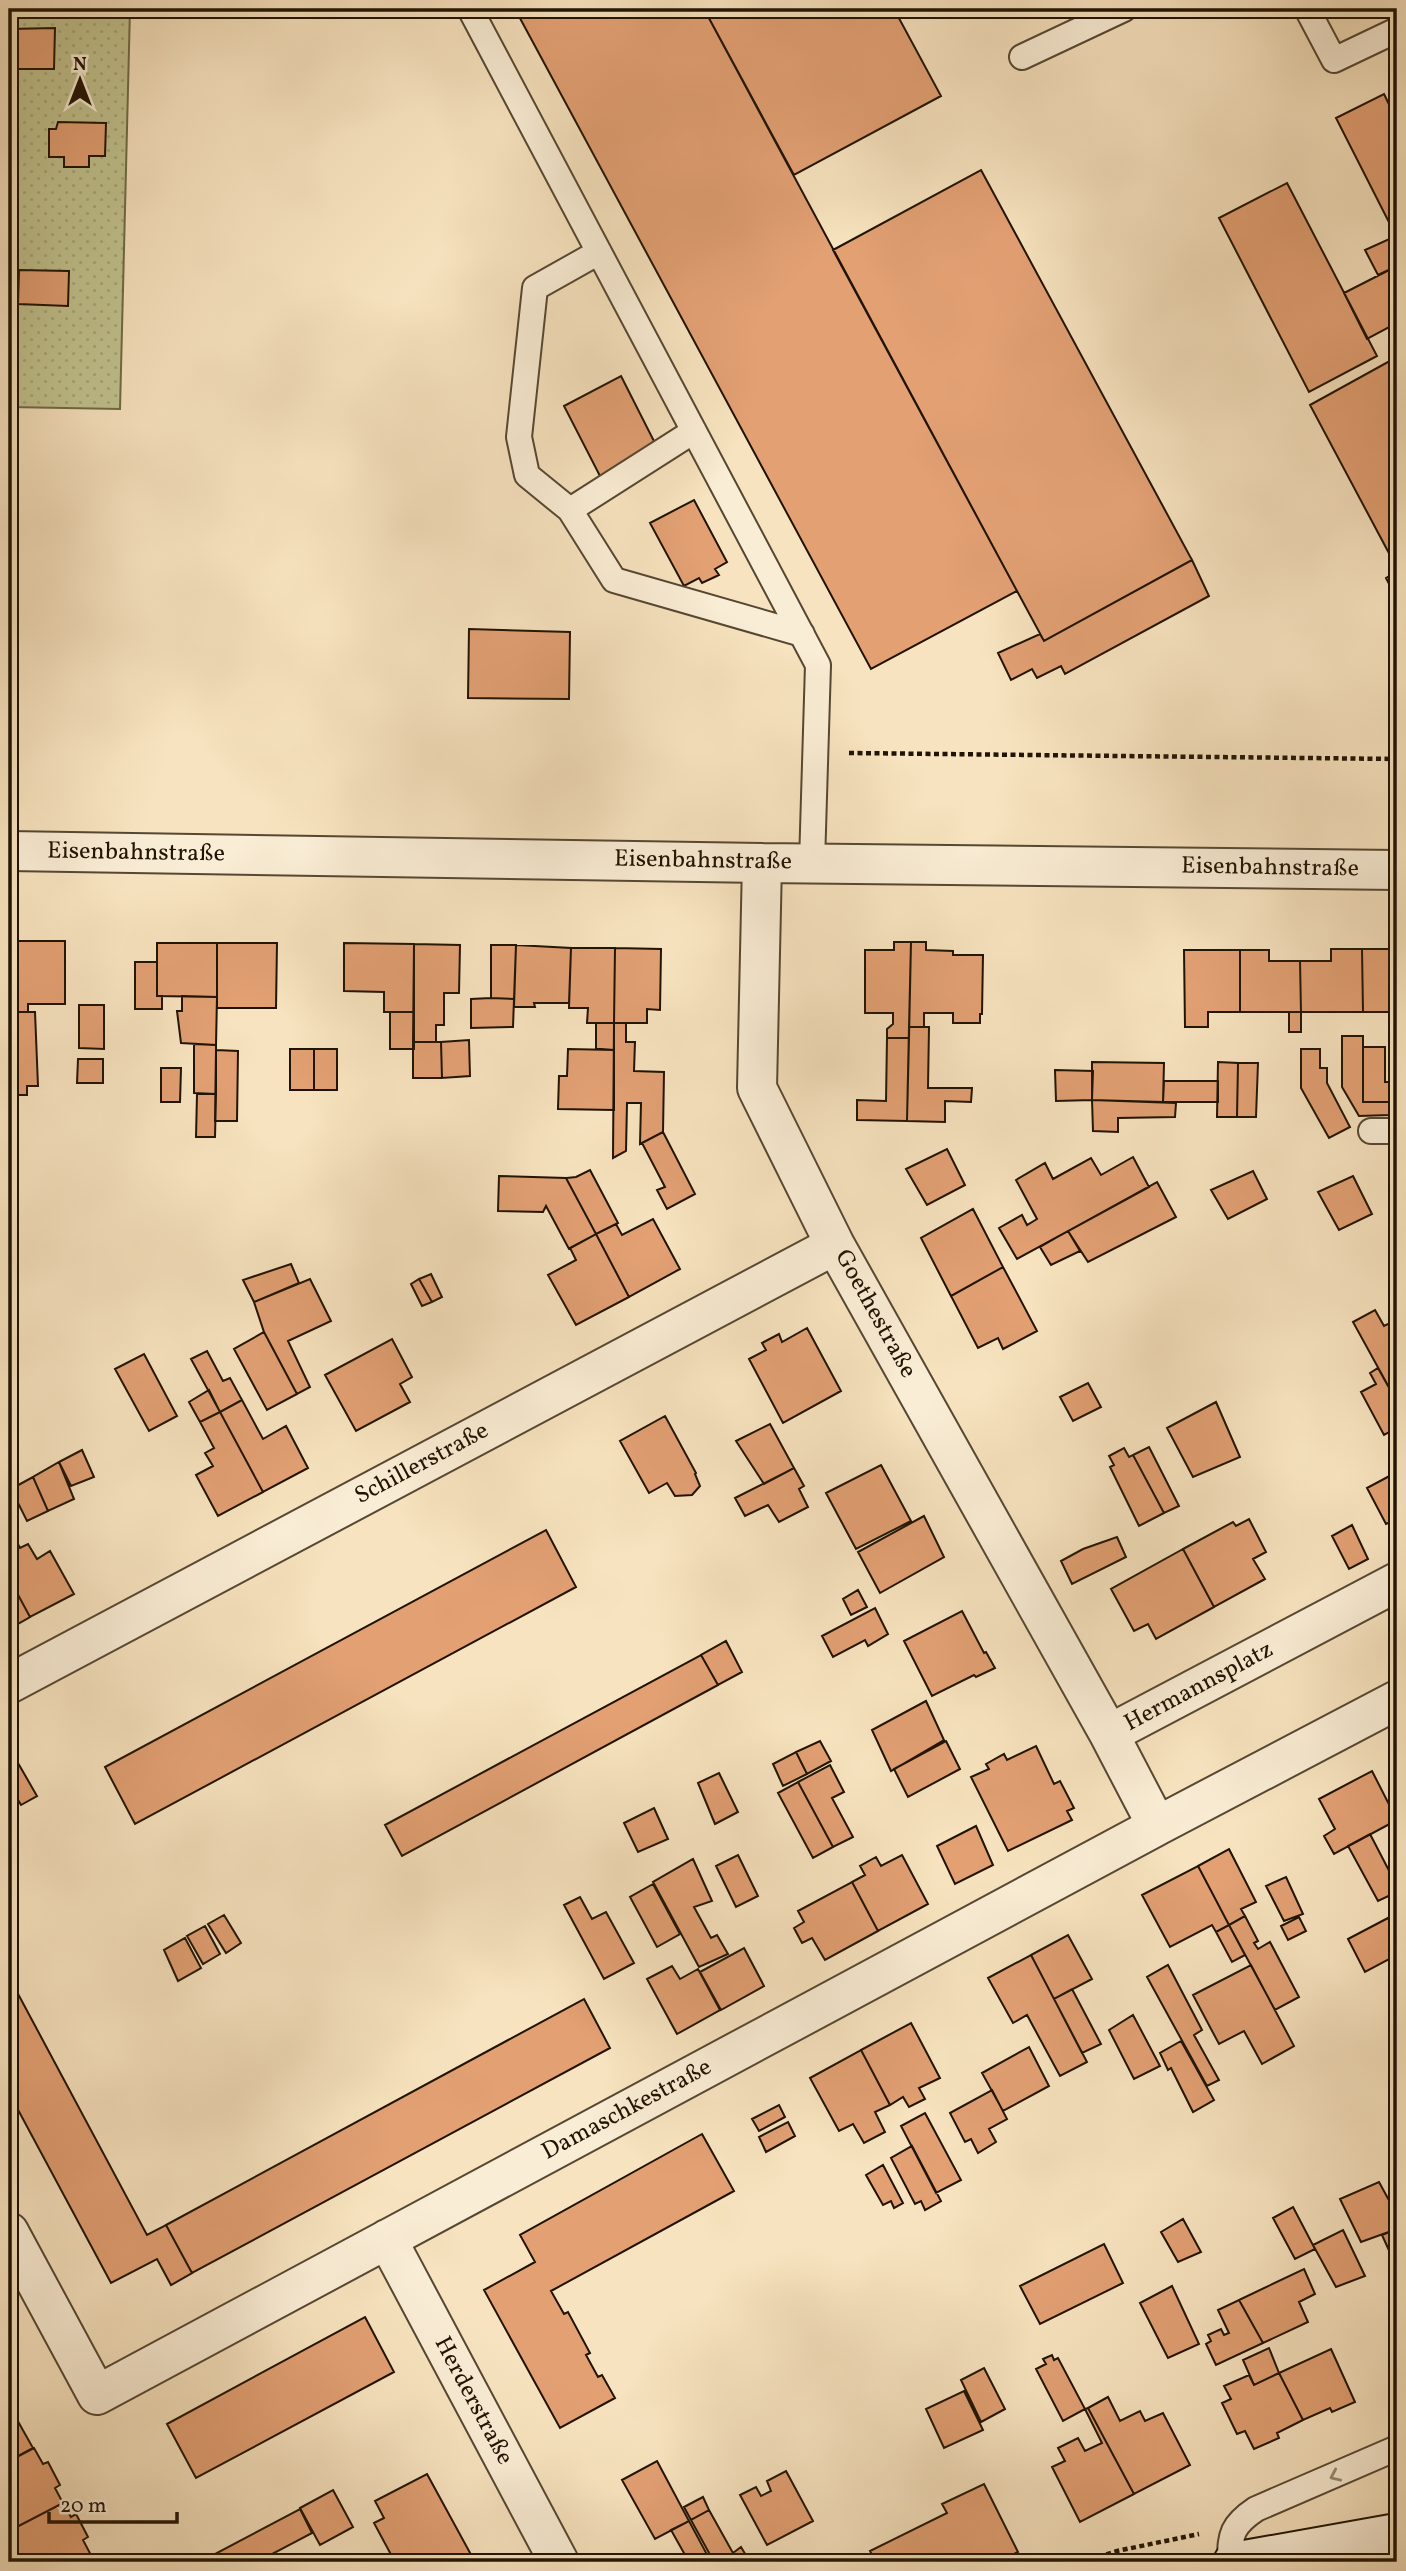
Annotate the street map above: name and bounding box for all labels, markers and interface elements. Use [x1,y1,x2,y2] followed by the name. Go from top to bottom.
[46,46,116,116] north arrow
[73,52,87,78] text: N
[47,834,225,872] street label: Eisenbahnstraße
[614,842,792,880] street label: Eisenbahnstraße
[1181,849,1359,887] street label: Eisenbahnstraße
[826,1244,924,1384] street label: Goethestraße
[349,1414,495,1514] street label: Schillerstraße
[1118,1633,1280,1741] street label: Hermannsplatz
[536,2051,718,2169] street label: Damaschkestraße
[425,2331,521,2471] street label: Herderstraße
[1330,2468,1342,2482] one-way arrow
[49,2480,177,2524] scale bar
[60,2492,106,2521] text: 20 m

